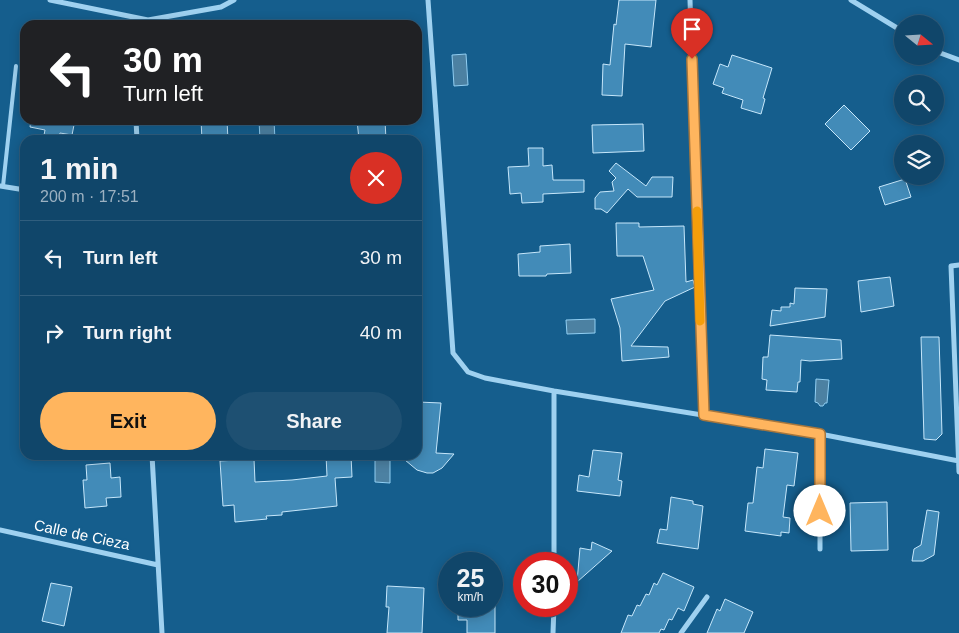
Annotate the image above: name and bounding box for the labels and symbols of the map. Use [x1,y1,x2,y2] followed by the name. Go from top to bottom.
[671,8,713,59] pin
[894,15,944,65] north arrow
[793,484,845,536] position arrow
[33,516,132,553] street label: Calle de Cieza
[513,552,578,617] speed limit sign: 30

